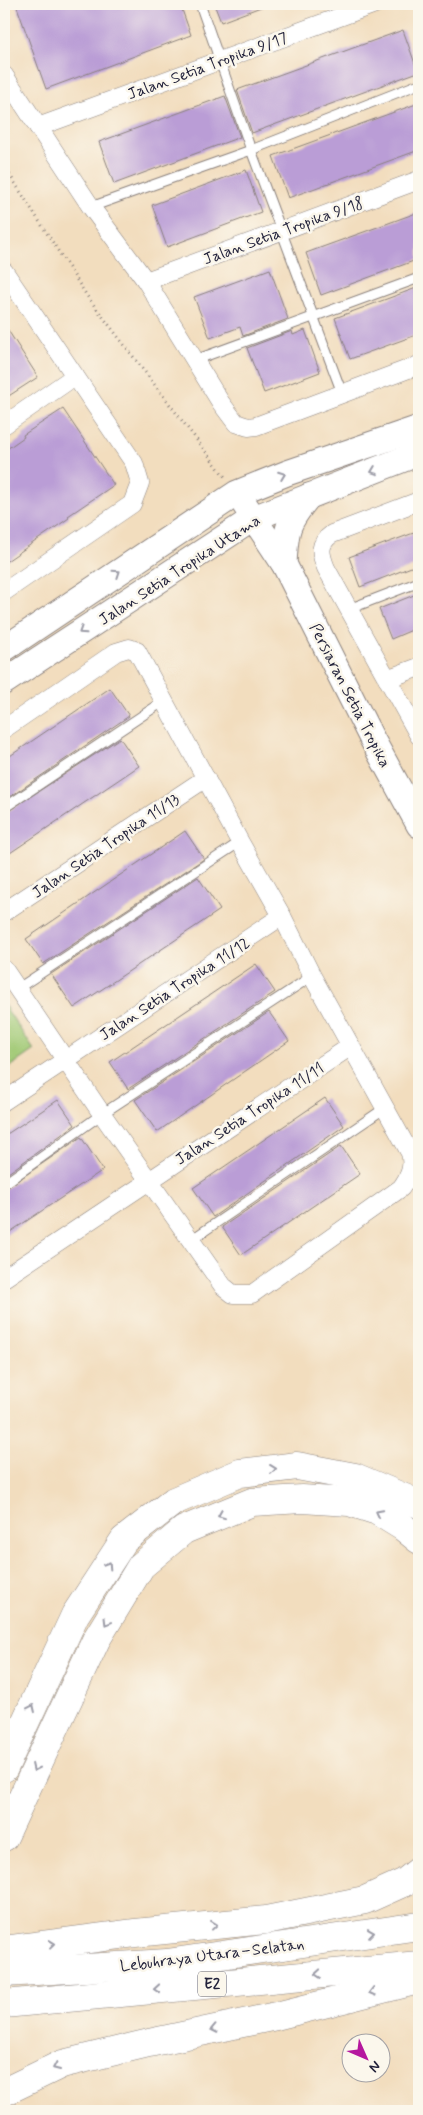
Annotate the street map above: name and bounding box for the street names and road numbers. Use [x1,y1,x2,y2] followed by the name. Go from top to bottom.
[125,28,290,105] street label: Jalan Setia Tropika 9/17
[200,193,367,270] street label: Jalan Setia Tropika 9/18
[95,510,265,630] street label: Jalan Setia Tropika Utama
[304,620,395,772] street label: Persiaran Setia Tropika
[28,789,184,903] street label: Jalan Setia Tropika 11/13
[96,933,254,1046] street label: Jalan Setia Tropika 11/12
[171,1058,328,1170] street label: Jalan Setia Tropika 11/11
[119,1934,306,1977] street label: Lebuhraya Utara–Selatan
[198,1972,226,1996] road number: E2

